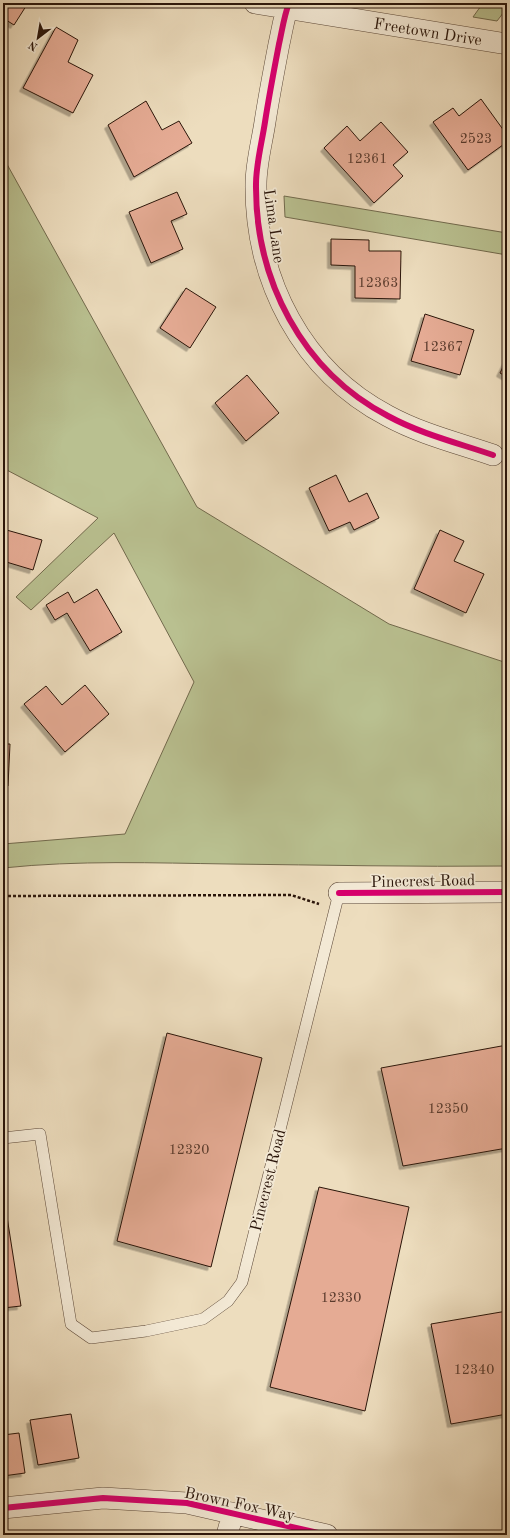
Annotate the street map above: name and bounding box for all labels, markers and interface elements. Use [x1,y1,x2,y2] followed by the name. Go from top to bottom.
[372,17,483,49] street label: Freetown Drive
[18,18,58,58] north arrow
[27,38,40,52] text: N
[460,132,492,146] house number: 2523
[347,152,387,166] house number: 12361
[260,188,286,264] street label: Lima Lane
[358,276,398,290] house number: 12363
[423,340,463,354] house number: 12367
[371,873,476,891] street label: Pinecrest Road
[428,1102,468,1116] house number: 12350
[249,1128,289,1233] street label: Pinecrest Road
[169,1143,209,1157] house number: 12320
[321,1291,361,1305] house number: 12330
[454,1363,494,1377] house number: 12340
[183,1485,297,1525] street label: Brown Fox Way

